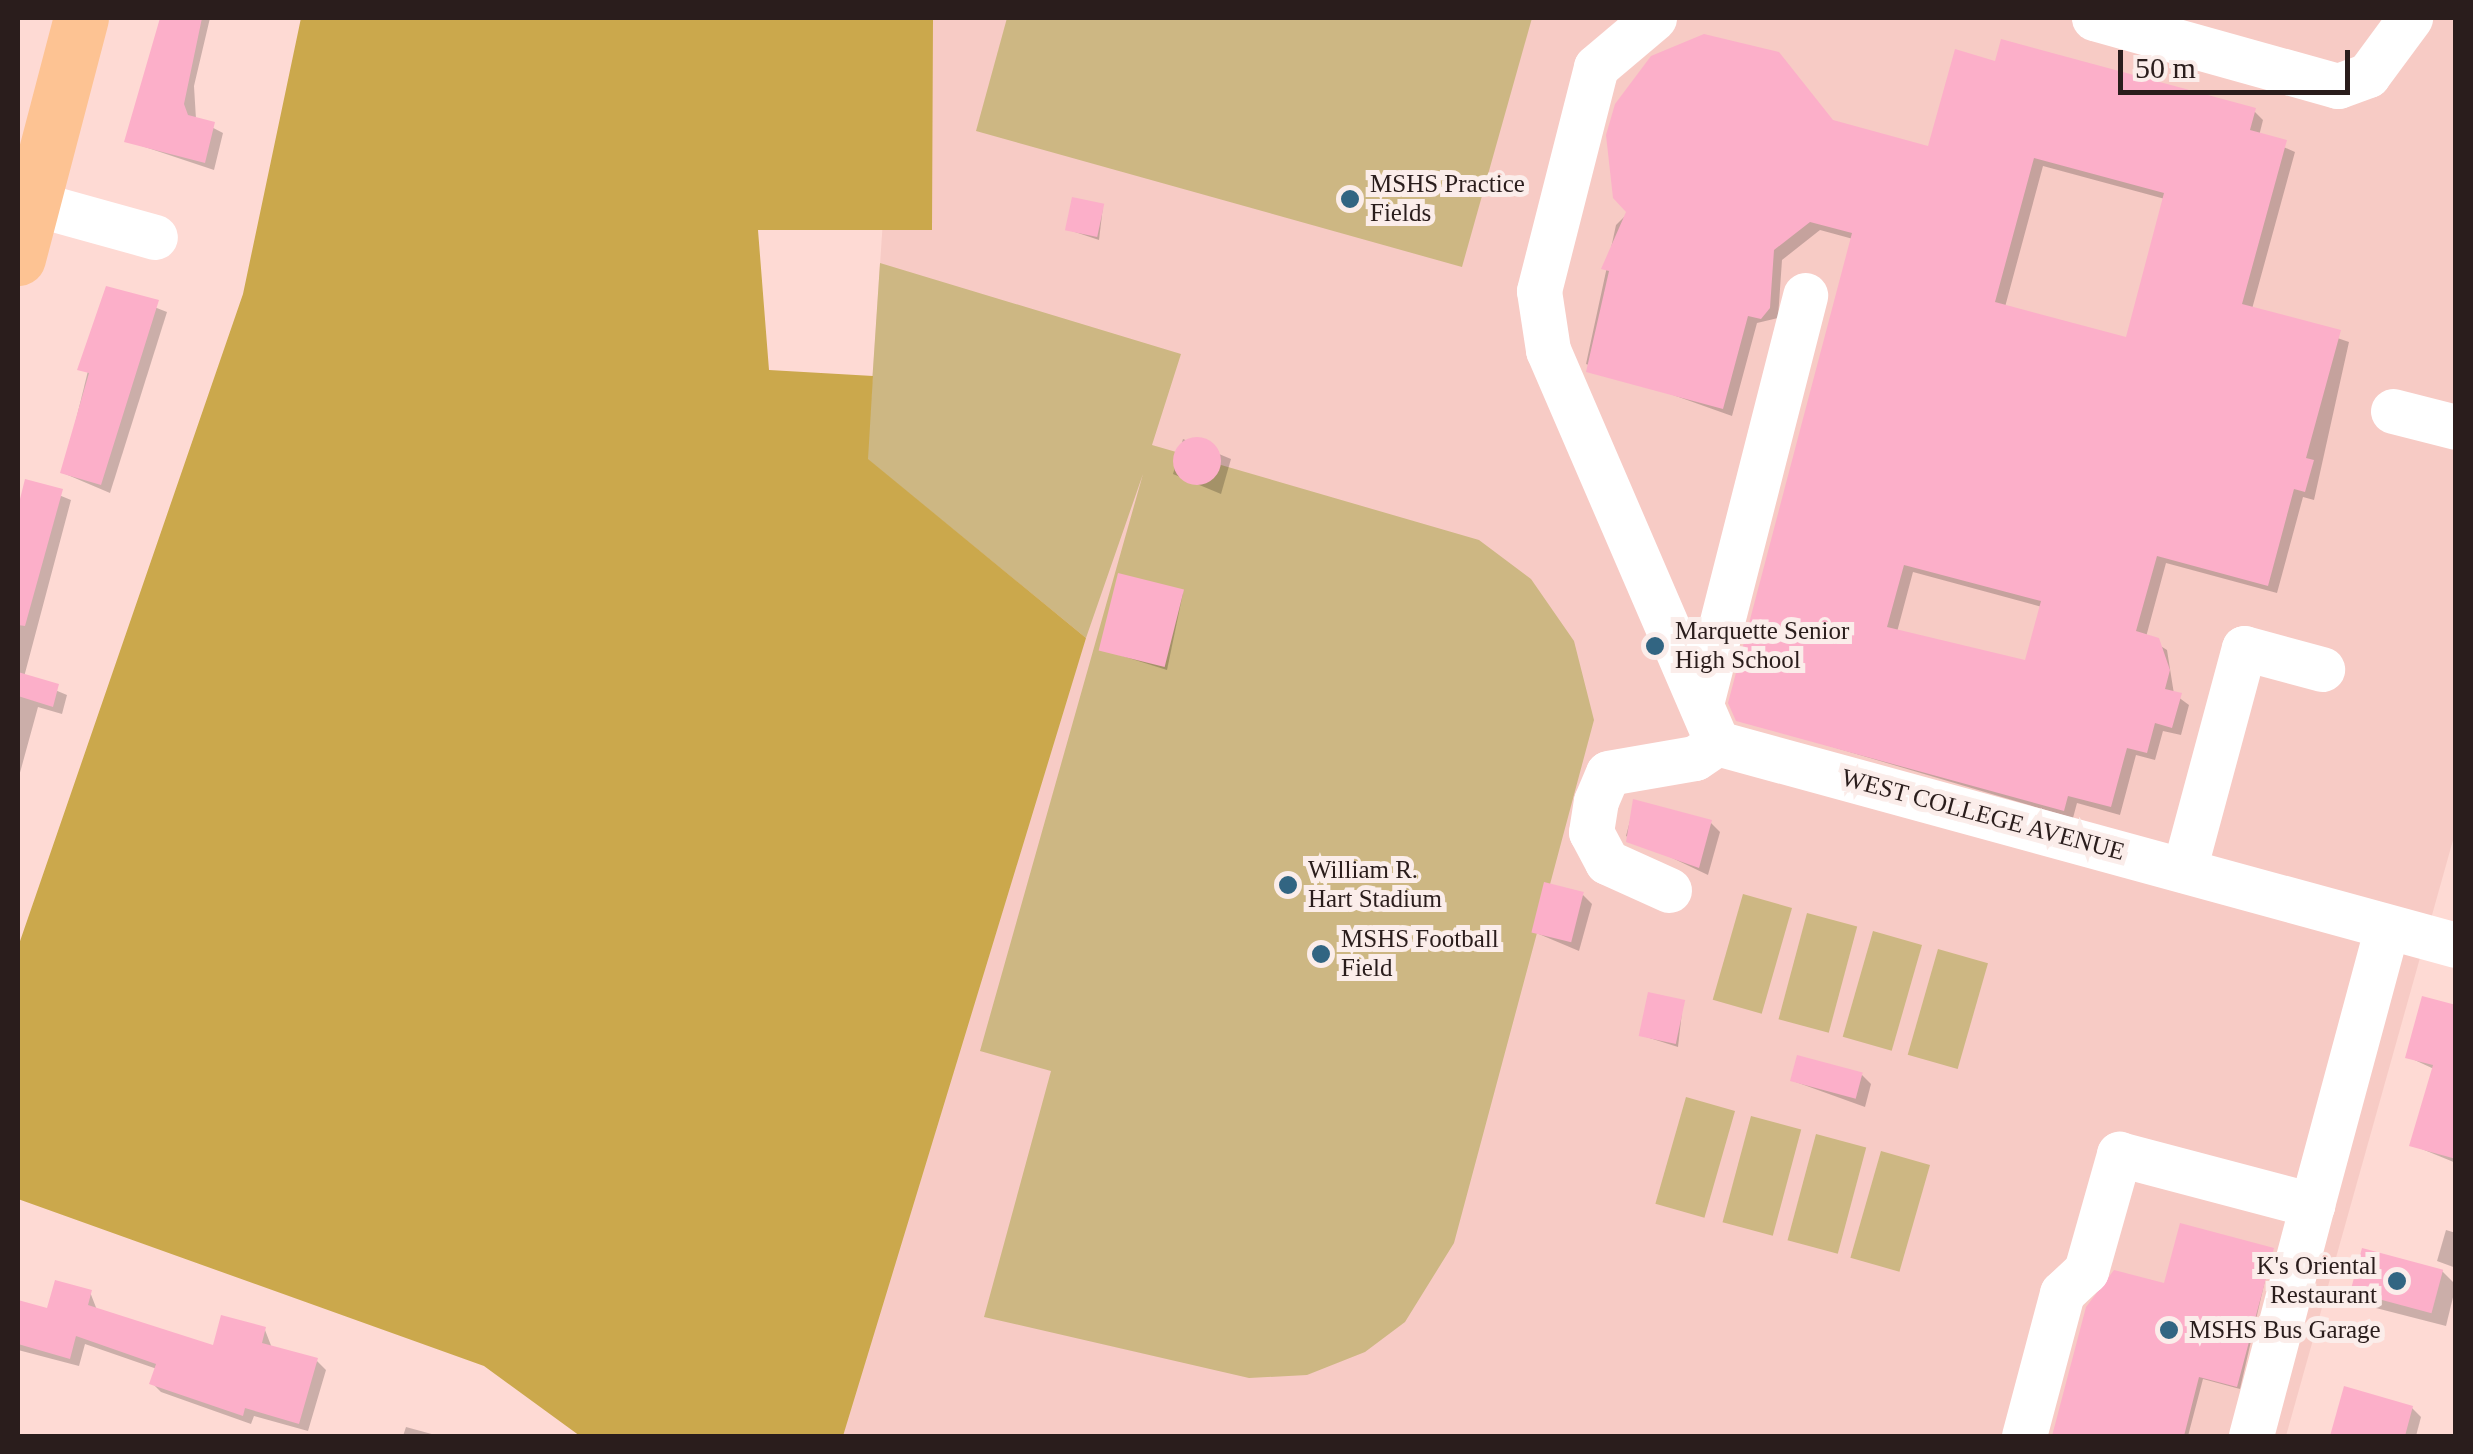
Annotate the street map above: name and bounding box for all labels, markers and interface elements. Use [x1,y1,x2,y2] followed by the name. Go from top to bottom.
[2123,30,2356,92] scale bar
[2135,51,2196,84] text: 50 m
[1370,170,1525,229] place label: MSHS Practice Fields
[1339,188,1361,210] marker: MSHS Practice Fields
[1675,617,1849,676] place label: Marquette Senior High School
[1644,635,1666,657] marker: Marquette Senior High School
[1837,762,2129,868] street label: WEST COLLEGE AVENUE
[1308,856,1442,915] place label: William R. Hart Stadium
[1277,874,1299,896] marker: William R. Hart Stadium
[1341,925,1499,984] place label: MSHS Football Field
[1310,943,1332,965] marker: MSHS Football Field
[2257,1252,2377,1311] place label: K's Oriental Restaurant
[2386,1270,2408,1292] marker: K's Oriental Restaurant
[2189,1315,2381,1345] place label: MSHS Bus Garage
[2158,1319,2180,1341] marker: MSHS Bus Garage

